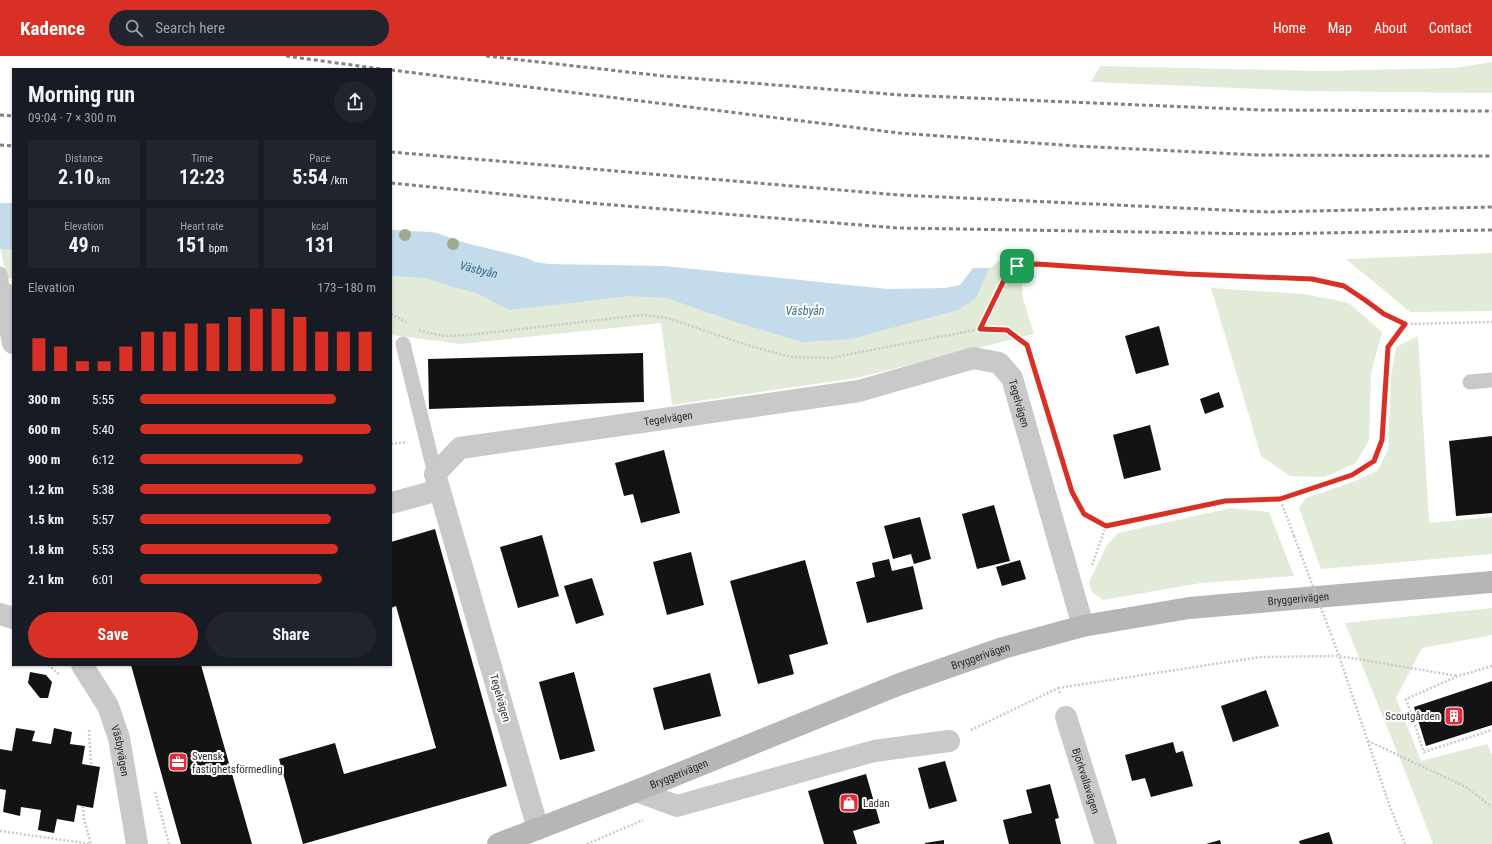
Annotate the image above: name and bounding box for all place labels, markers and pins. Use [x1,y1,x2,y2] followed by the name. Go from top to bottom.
[1000,249,1034,283] pin
[1443,705,1465,727] building icon: Scoutgården
[1385,710,1440,723] place label: Scoutgården
[192,750,283,776] place label: Svensk fastighetsförmedling
[167,751,189,773] office icon: Svensk fastighetsförmedling
[838,792,860,814] shop icon: Ladan
[863,797,890,810] place label: Ladan

